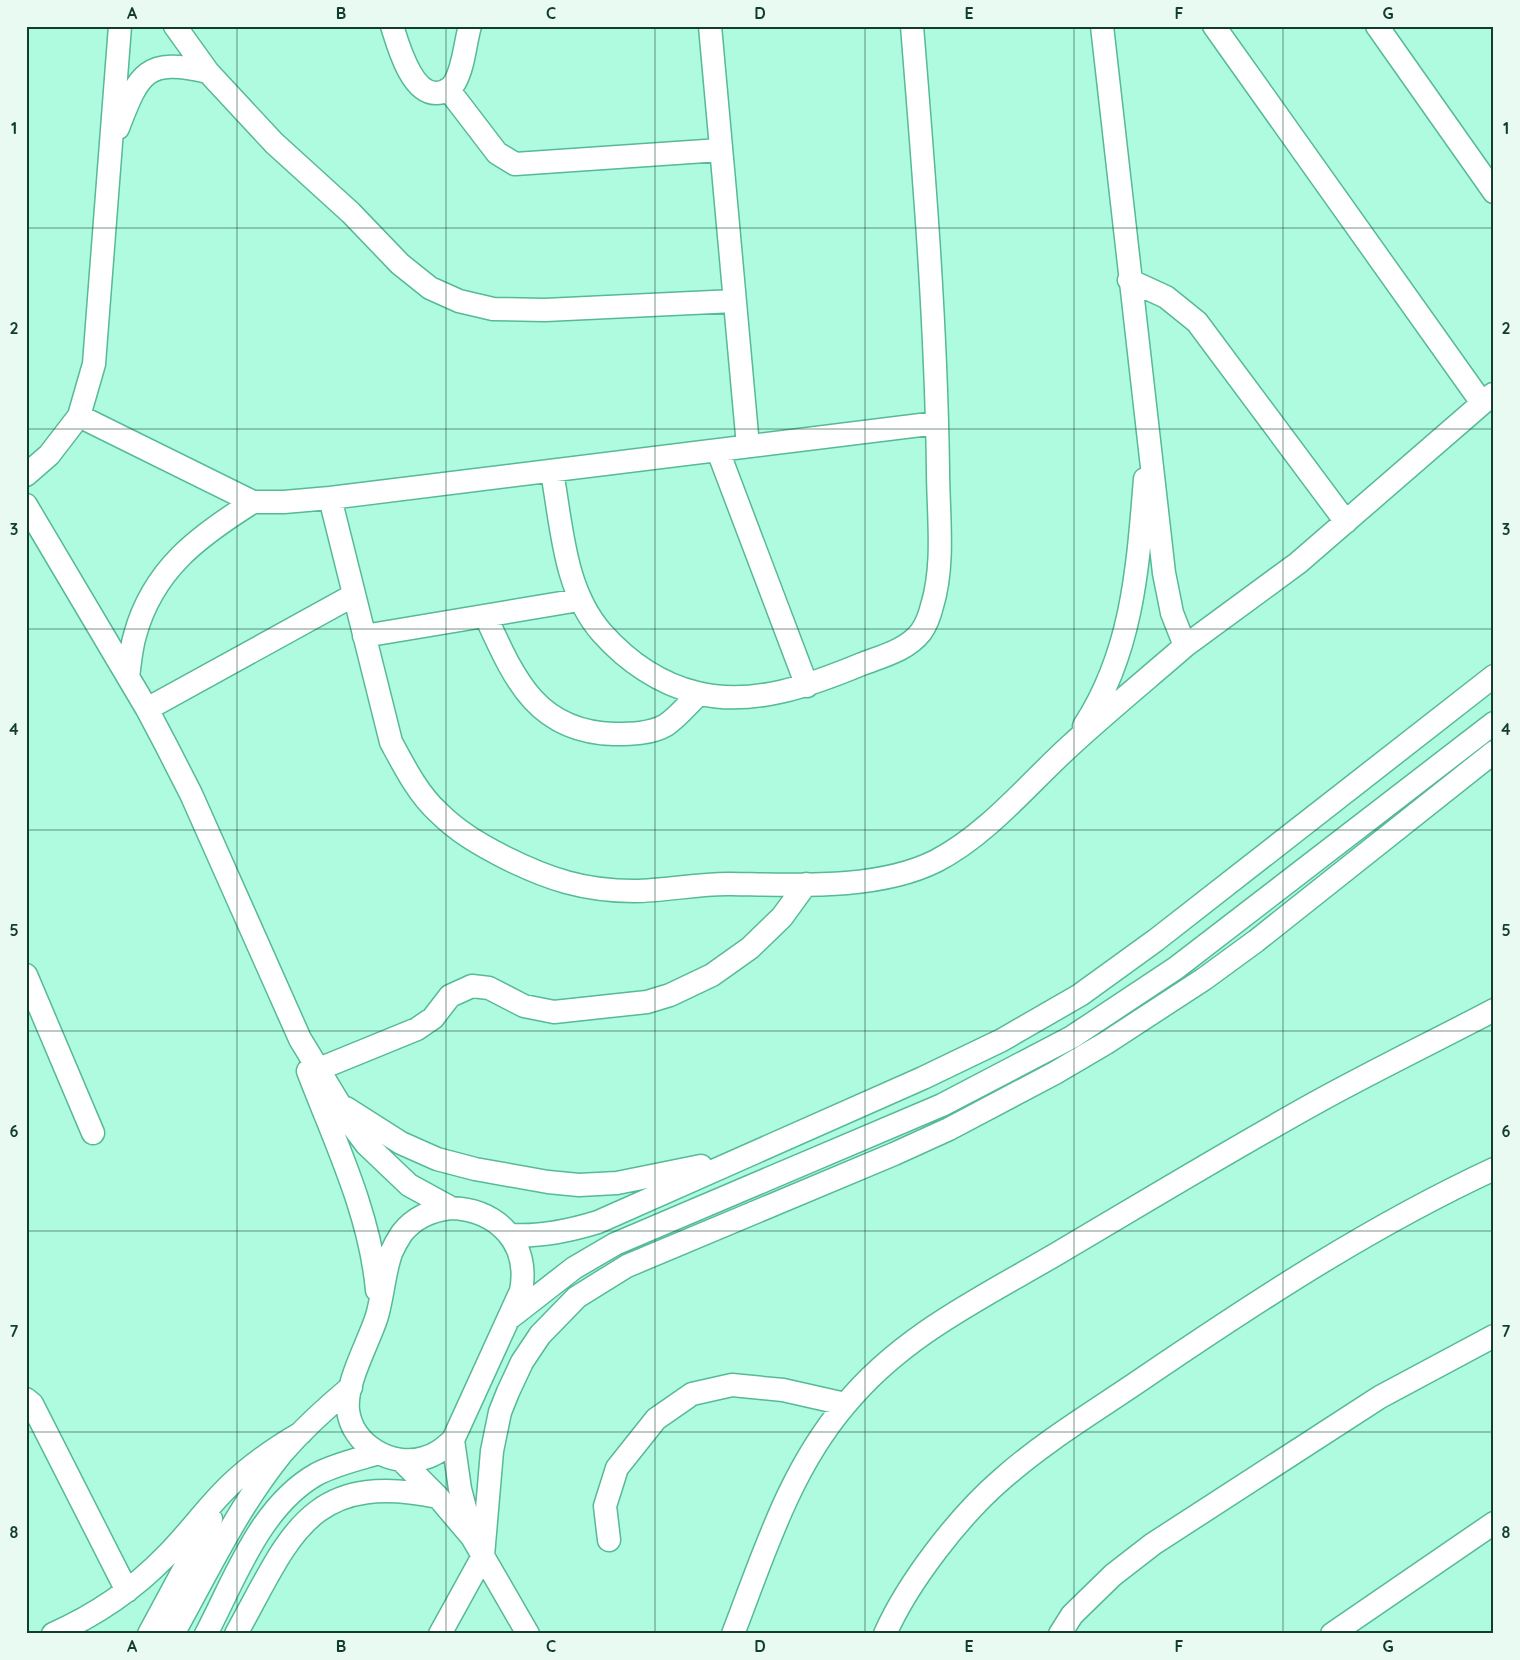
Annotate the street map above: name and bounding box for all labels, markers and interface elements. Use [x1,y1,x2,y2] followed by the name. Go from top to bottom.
[127,3,138,23] text: A
[336,3,346,23] text: B
[546,3,556,23] text: C
[754,3,766,23] text: D
[964,3,974,23] text: E
[1175,3,1184,23] text: F
[1382,3,1394,23] text: G
[11,118,17,138] text: 1
[1503,118,1509,138] text: 1
[9,318,19,338] text: 2
[1501,318,1511,338] text: 2
[10,519,18,539] text: 3
[1502,519,1510,539] text: 3
[9,719,19,739] text: 4
[1501,719,1511,739] text: 4
[9,920,19,940] text: 5
[1501,920,1511,940] text: 5
[10,1121,19,1141] text: 6
[1502,1121,1511,1141] text: 6
[10,1321,19,1341] text: 7
[1502,1321,1511,1341] text: 7
[10,1522,19,1542] text: 8
[1502,1522,1511,1542] text: 8
[127,1636,138,1656] text: A
[336,1636,346,1656] text: B
[546,1636,556,1656] text: C
[754,1636,766,1656] text: D
[964,1636,974,1656] text: E
[1175,1636,1184,1656] text: F
[1382,1636,1394,1656] text: G

